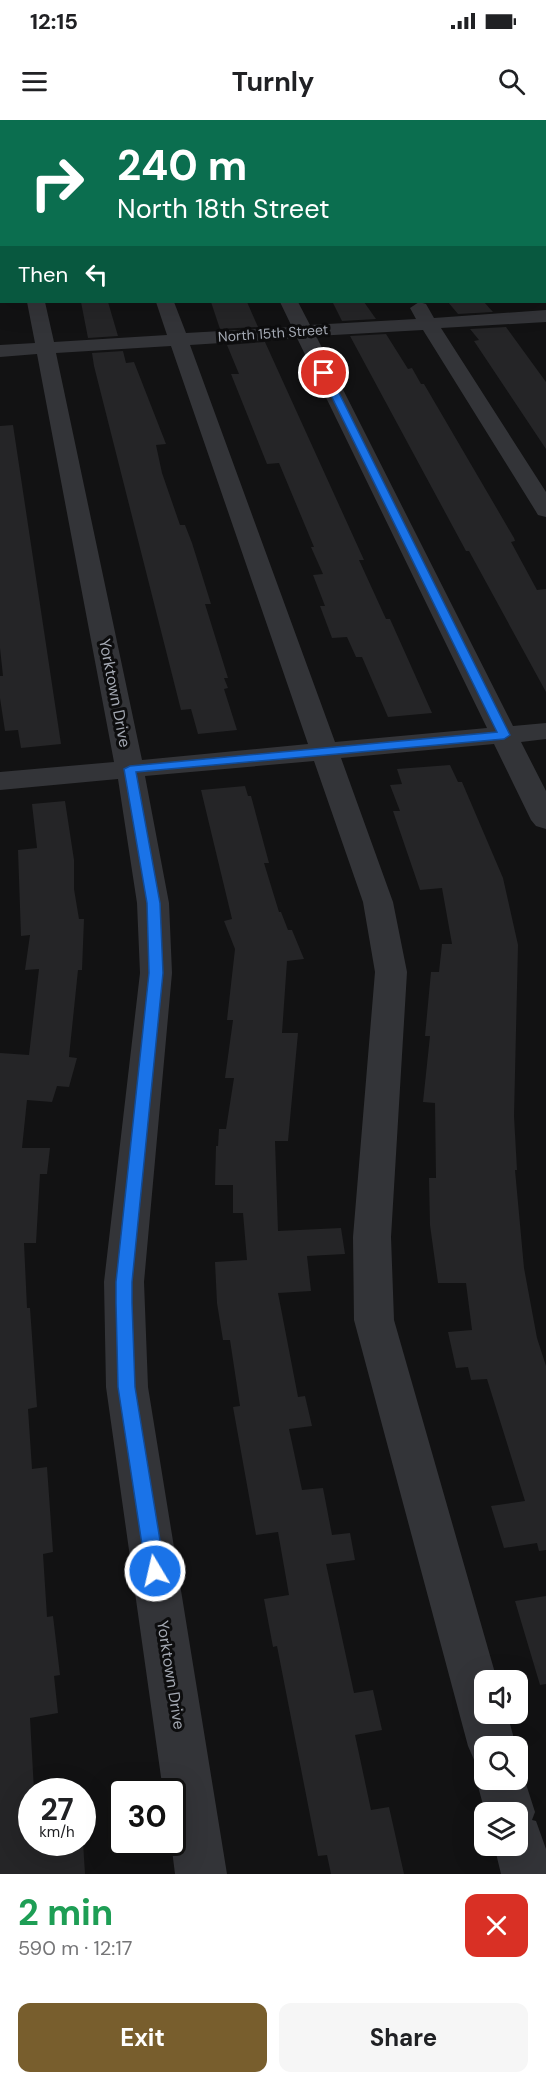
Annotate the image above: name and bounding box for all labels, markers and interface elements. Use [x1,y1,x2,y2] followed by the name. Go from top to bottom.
[30,7,78,36] text: 12:15
[232,64,314,99] text: Turnly
[18,65,51,98] icon: menu
[495,65,528,98] icon: search
[117,138,247,193] text: 240 m
[18,144,96,222] icon: right
[117,191,330,226] text: North 18th Street
[80,258,113,291] icon: left
[18,260,68,289] text: Then
[217,320,329,346] street label: North 15th Street
[298,347,349,398] pin
[307,356,340,389] icon: arrive
[94,637,136,749] street label: Yorktown Drive
[123,1539,187,1603] position arrow
[152,1619,190,1731] street label: Yorktown Drive
[474,1670,528,1856] map controls
[474,1670,528,1724] button: sound
[474,1736,528,1790] button: search
[108,1778,186,1856] speed limit sign: 30
[40,1790,74,1829] text: 27
[474,1802,528,1856] button: layers
[39,1822,75,1842] text: km/h
[18,1889,113,1936] text: 2 min
[465,1894,528,1957] button: close
[18,1935,132,1961] text: 590 m · 12:17
[18,2003,267,2072] button: Exit
[279,2003,528,2072] button: Share

